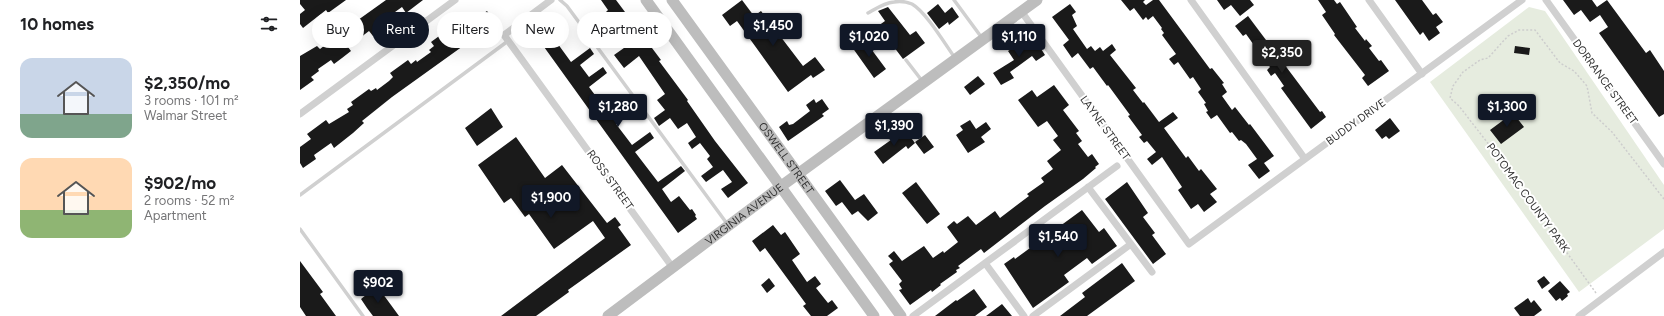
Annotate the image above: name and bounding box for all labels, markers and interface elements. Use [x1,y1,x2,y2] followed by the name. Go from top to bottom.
[312,12,364,48] chip: Buy
[372,12,429,48] chip: Rent
[437,12,503,48] chip: Filters
[511,12,569,48] chip: New
[577,12,672,48] chip: Apartment
[258,13,280,35] icon: filters
[740,13,806,47] pin: $1,450
[20,14,94,34] text: 10 homes
[753,18,793,33] text: $1,450
[836,24,902,58] pin: $1,020
[986,24,1052,58] pin: $1,110
[849,29,889,44] text: $1,020
[1001,29,1037,44] text: $1,110
[1570,37,1640,127] street label: DORRANCE STREET
[1249,40,1315,74] pin: $2,350
[1261,45,1303,60] text: $2,350
[144,73,230,93] text: $2,350/mo
[52,74,100,122] icon: home
[144,93,239,108] text: 3 rooms · 101 m²
[1077,93,1133,163] street label: LAYNE STREET
[585,94,651,128] pin: $1,280
[1474,94,1540,128] pin: $1,300
[1324,96,1388,148] street label: BUDDY DRIVE
[598,99,638,114] text: $1,280
[1487,99,1527,114] text: $1,300
[144,108,227,123] text: Walmar Street
[861,113,927,147] pin: $1,390
[874,118,914,133] text: $1,390
[756,119,817,196] street label: OSWELL STREET
[1484,141,1572,256] street label: POTOMAC COUNTY PARK
[584,148,636,212] street label: ROSS STREET
[144,173,216,193] text: $902/mo
[52,174,100,222] icon: home
[702,181,786,247] street label: VIRGINIA AVENUE
[518,185,584,219] pin: $1,900
[531,190,571,205] text: $1,900
[144,193,235,208] text: 2 rooms · 52 m²
[144,208,207,223] text: Apartment
[1025,224,1091,258] pin: $1,540
[1038,229,1078,244] text: $1,540
[354,270,402,304] pin: $902
[363,275,393,290] text: $902

